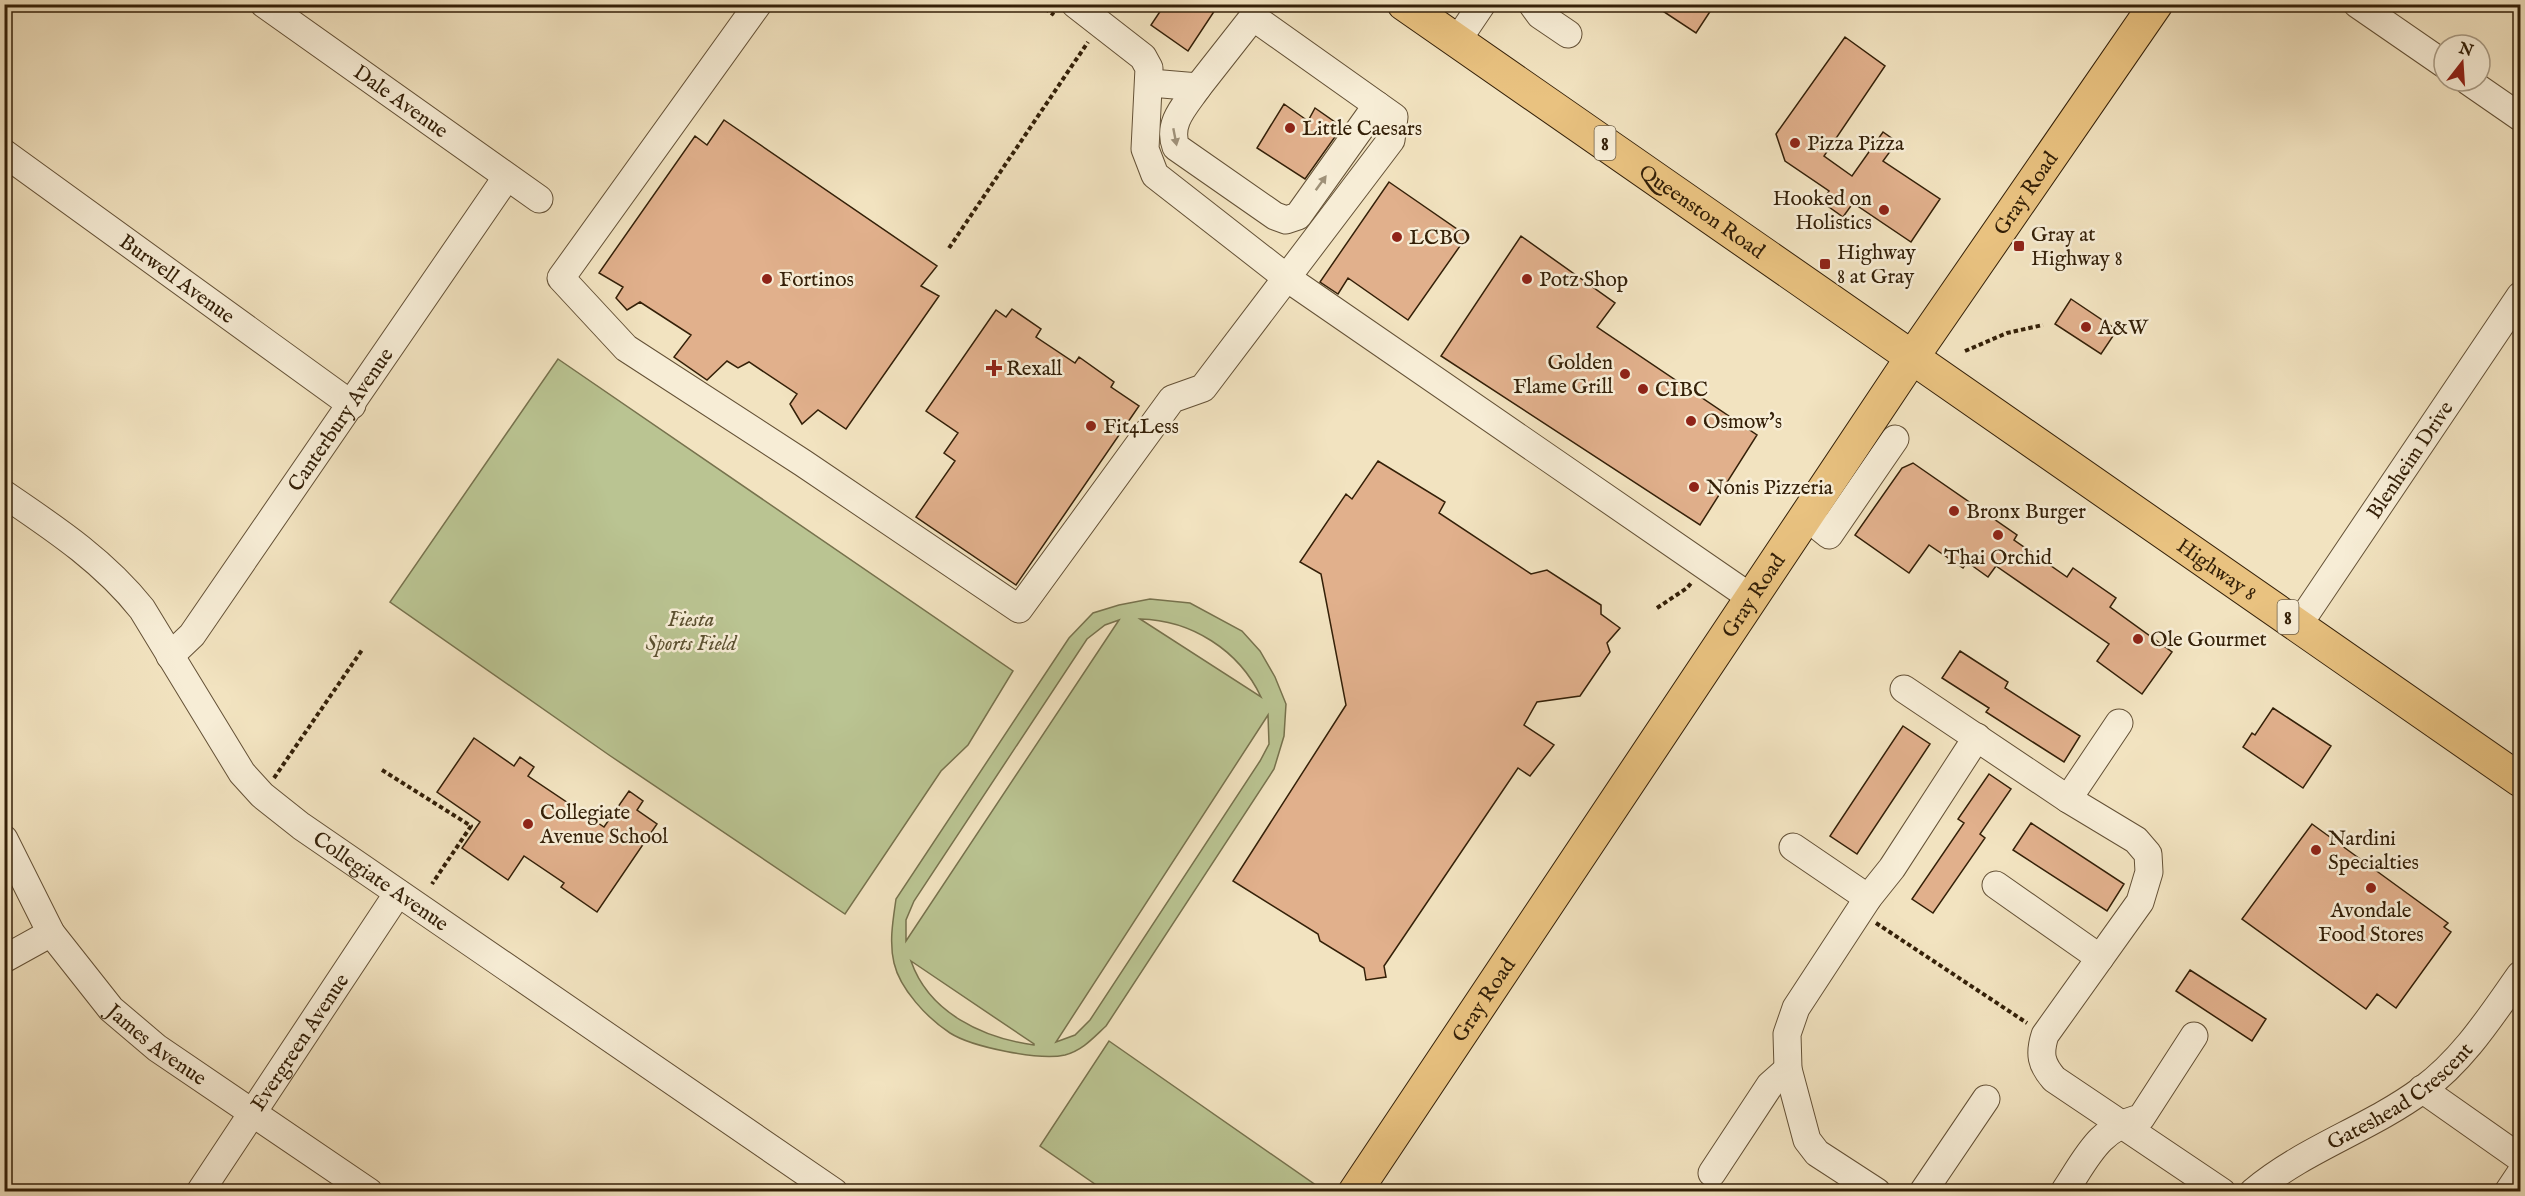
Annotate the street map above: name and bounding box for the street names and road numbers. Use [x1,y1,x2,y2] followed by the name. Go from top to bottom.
[347,60,453,145] street label: Dale Avenue
[1594,126,1616,160] road number: 8
[1988,146,2065,241] street label: Gray Road
[1633,159,1770,266] street label: Queenston Road
[113,229,240,331] street label: Burwell Avenue
[282,343,400,497] street label: Canterbury Avenue
[2362,396,2460,525] street label: Blenheim Drive
[2171,533,2261,608] street label: Highway 8
[1716,549,1793,644] street label: Gray Road
[2278,600,2298,634] road number: 8
[307,826,454,938] street label: Collegiate Avenue
[1447,953,1523,1048] street label: Gray Road
[245,969,356,1117] street label: Evergreen Avenue
[99,998,211,1093] street label: James Avenue
[2323,1038,2480,1157] street label: Gateshead Crescent

